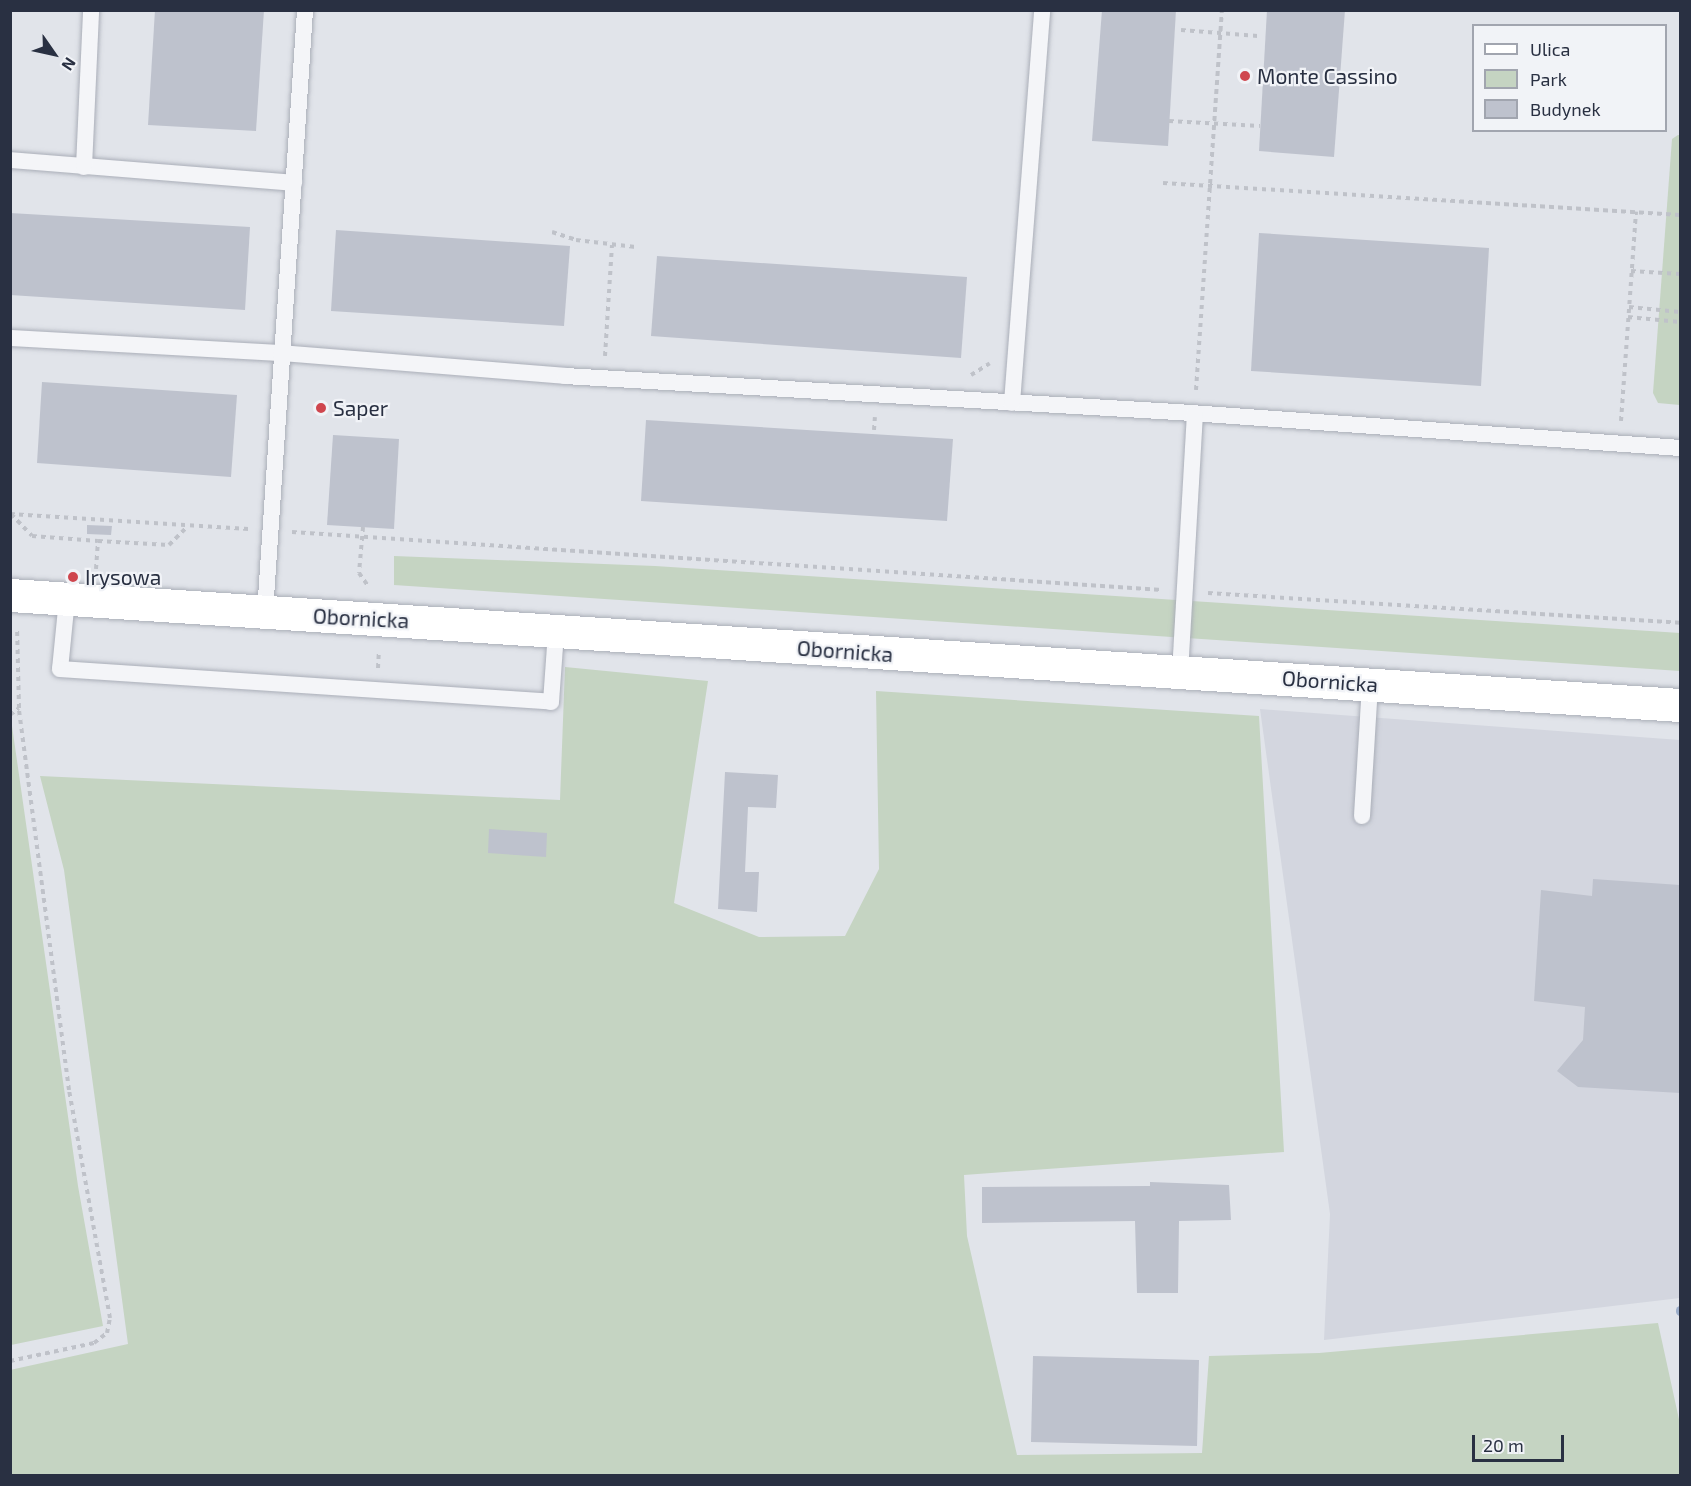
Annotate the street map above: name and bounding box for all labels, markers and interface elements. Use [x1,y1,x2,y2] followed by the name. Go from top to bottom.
[24,24,84,84] north arrow
[1472,24,1667,132] legend
[1530,38,1570,60] text: Ulica
[58,54,80,74] text: N
[1257,63,1398,89] place label: Monte Cassino
[1530,68,1567,90] text: Park
[1238,69,1252,83] marker: Monte Cassino
[1530,98,1601,120] text: Budynek
[333,395,388,421] place label: Saper
[314,401,328,415] marker: Saper
[85,564,161,590] place label: Irysowa
[66,570,80,584] marker: Irysowa
[312,603,410,633] street label: Obornicka
[796,635,894,667] street label: Obornicka
[1281,665,1379,697] street label: Obornicka
[1475,1423,1566,1461] scale bar
[1483,1434,1524,1456] text: 20 m

